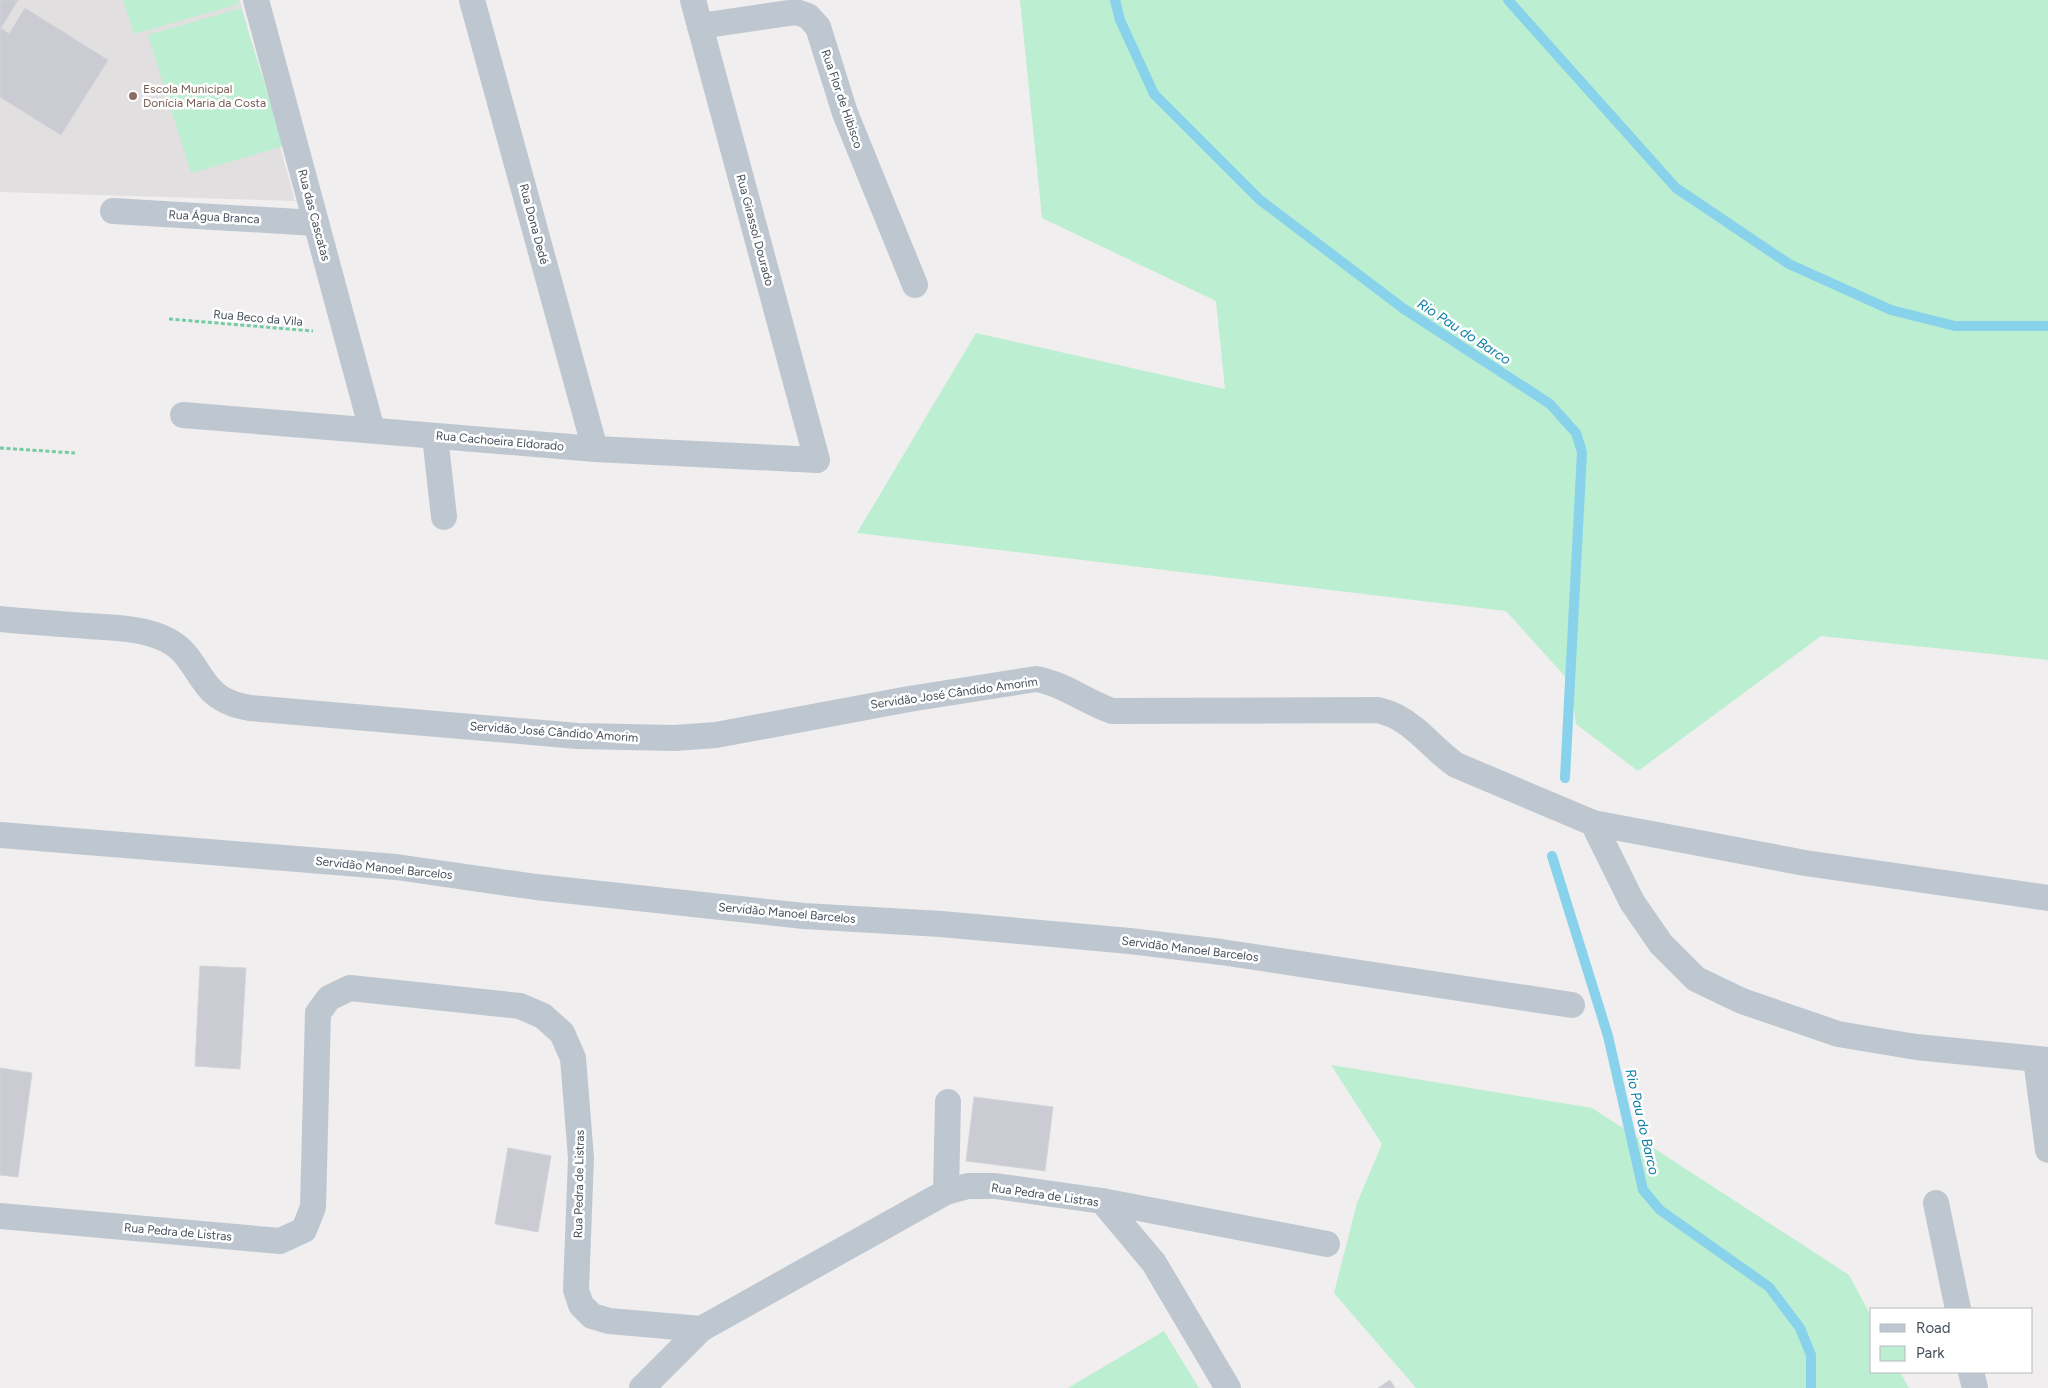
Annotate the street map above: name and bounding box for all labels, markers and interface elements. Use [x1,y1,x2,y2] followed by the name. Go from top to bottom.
[819,48,866,150] street label: Rua Flor de Hibisco
[143,82,266,110] place label: Escola Municipal Donícia Maria da Costa
[127,90,139,102] marker: Escola Municipal Donícia Maria da Costa
[295,168,333,263] street label: Rua das Cascatas
[733,173,777,287] street label: Rua Girassol Dourado
[517,182,552,266] street label: Rua Dona Dedé
[168,208,260,226] street label: Rua Água Branca
[1414,295,1514,369] water label: Rio Pau do Barco
[213,307,303,329] street label: Rua Beco da Vila
[435,428,565,454] street label: Rua Cachoeira Eldorado
[869,674,1039,712] street label: Servidão José Cândido Amorim
[469,719,639,745] street label: Servidão José Cândido Amorim
[315,854,454,882] street label: Servidão Manoel Barcelos
[718,900,857,926] street label: Servidão Manoel Barcelos
[1121,934,1260,964] street label: Servidão Manoel Barcelos
[1622,1067,1662,1177] water label: Rio Pau do Barco
[571,1129,587,1238] street label: Rua Pedra de Listras
[990,1181,1100,1210] street label: Rua Pedra de Listras
[123,1220,233,1244] street label: Rua Pedra de Listras
[1870,1308,2033,1373] legend
[1916,1319,1951,1337] text: Road
[1916,1344,1945,1362] text: Park

